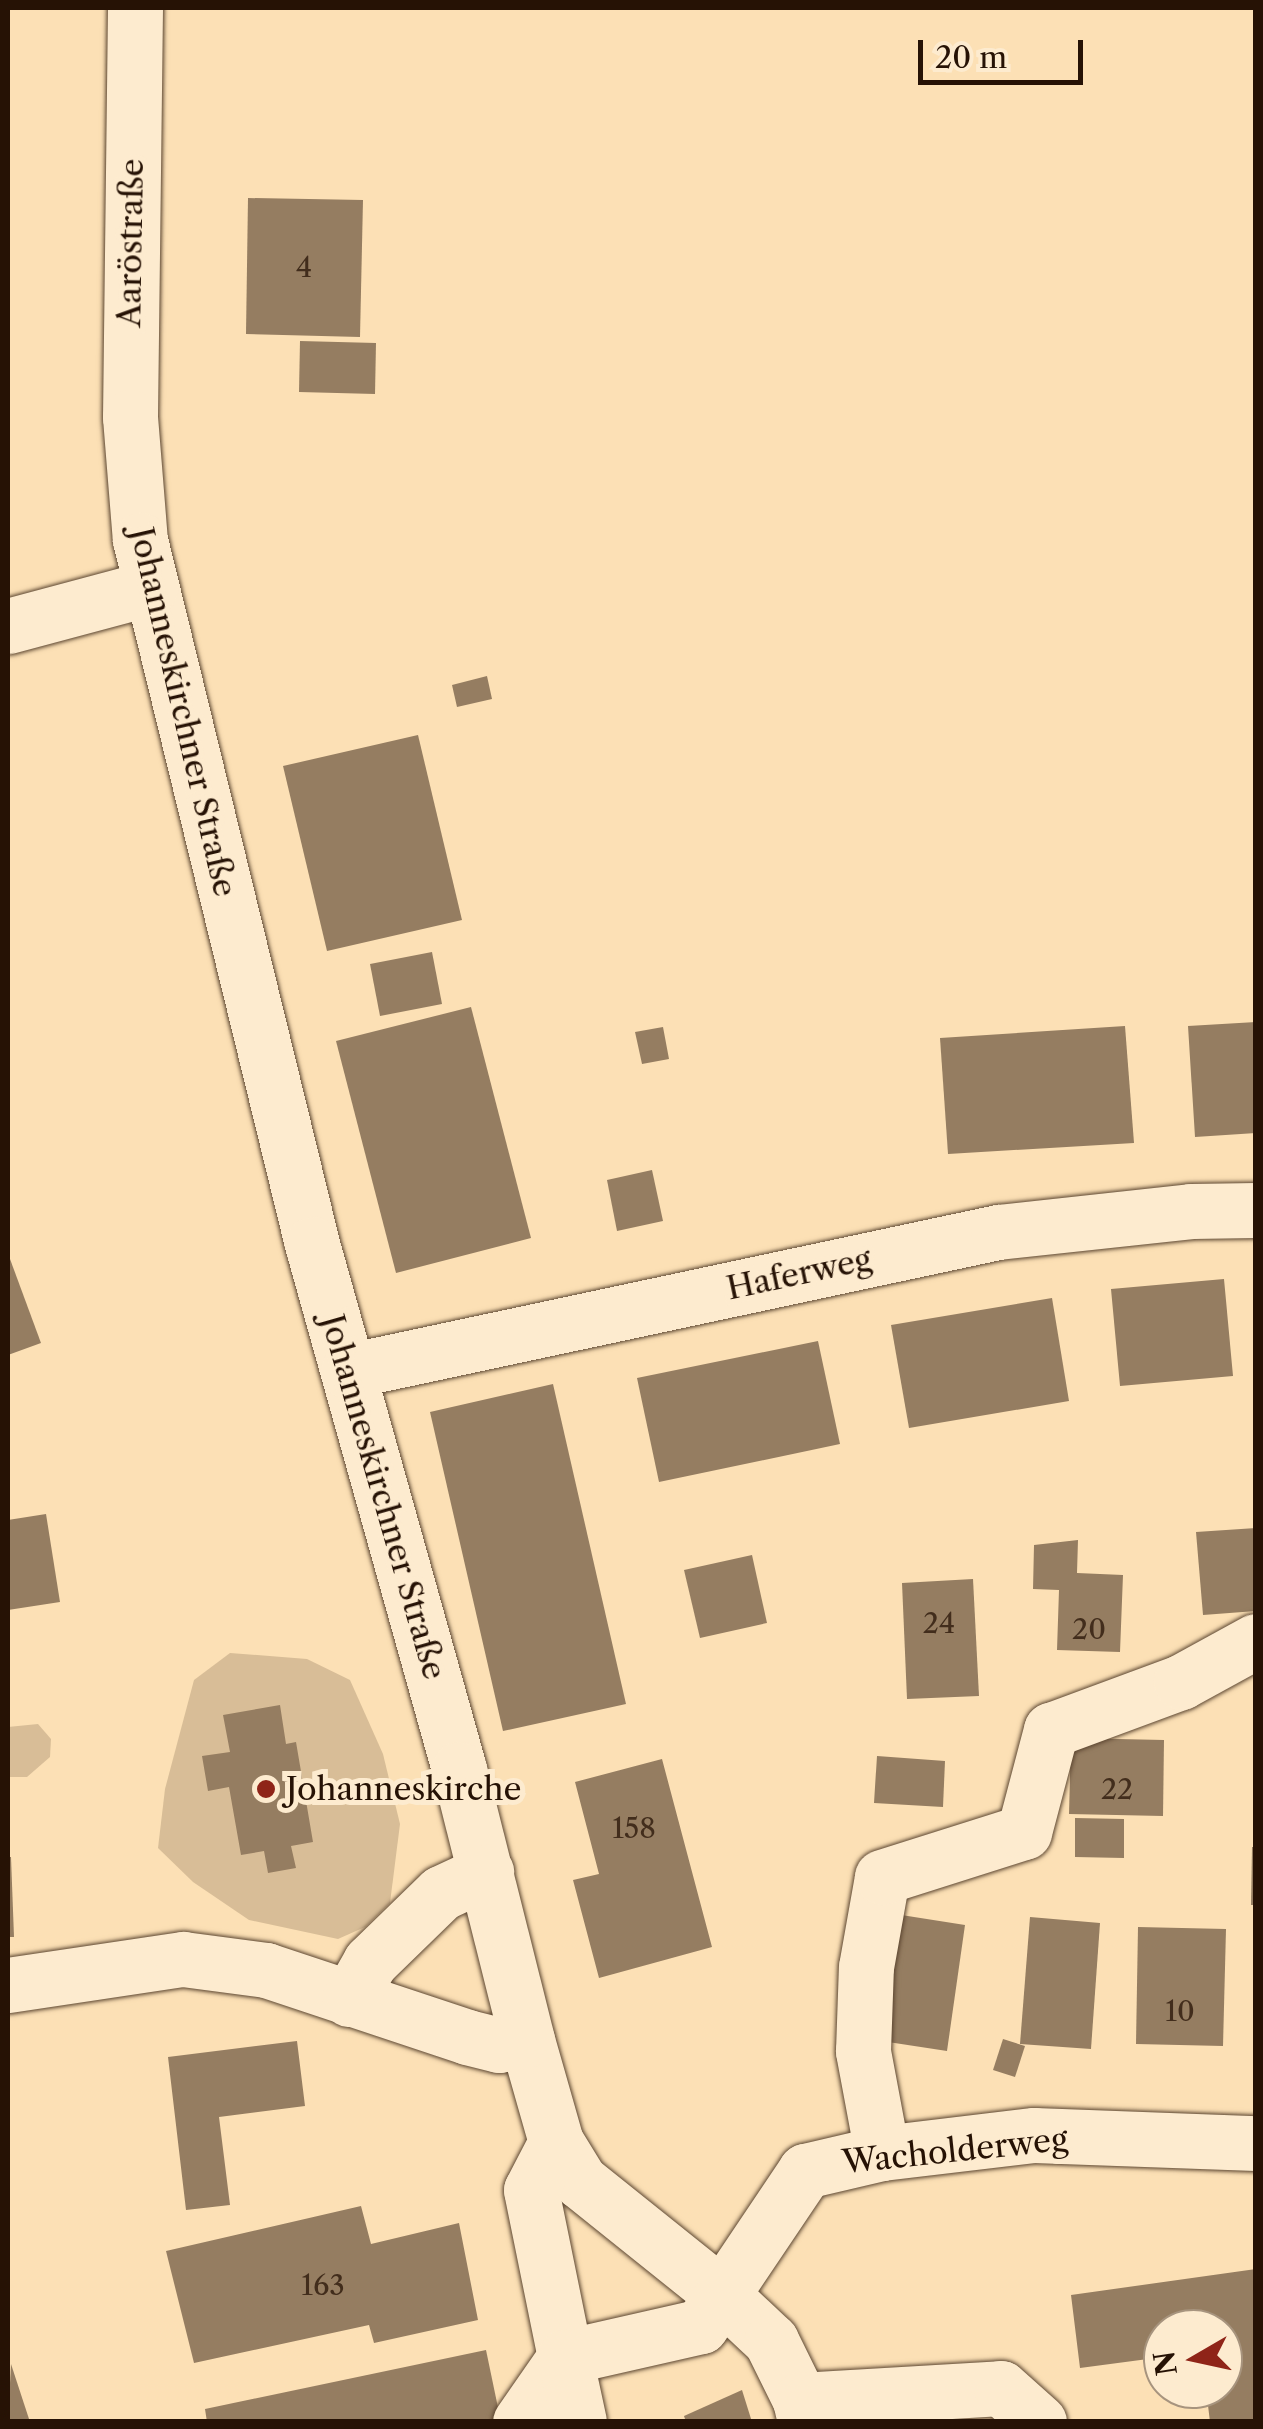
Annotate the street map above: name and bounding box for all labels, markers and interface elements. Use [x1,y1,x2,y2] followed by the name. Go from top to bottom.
[923,20,1088,82] scale bar
[935,39,1007,76] text: 20 m
[110,158,152,328] street label: Aaröstraße
[296,250,312,284] house number: 4
[122,523,244,901] street label: Johanneskirchner Straße
[723,1240,875,1308] street label: Haferweg
[312,1310,454,1684] street label: Johanneskirchner Straße
[923,1606,955,1640] house number: 24
[1072,1612,1106,1646] house number: 20
[286,1770,521,1808] place label: Johanneskirche
[1101,1772,1133,1806] house number: 22
[255,1778,277,1800] marker: Johanneskirche
[612,1811,656,1845] house number: 158
[1165,1994,1195,2028] house number: 10
[840,2120,1070,2182] street label: Wacholderweg
[301,2268,345,2302] house number: 163
[1143,2309,1243,2409] north arrow
[1147,2349,1184,2378] text: N

